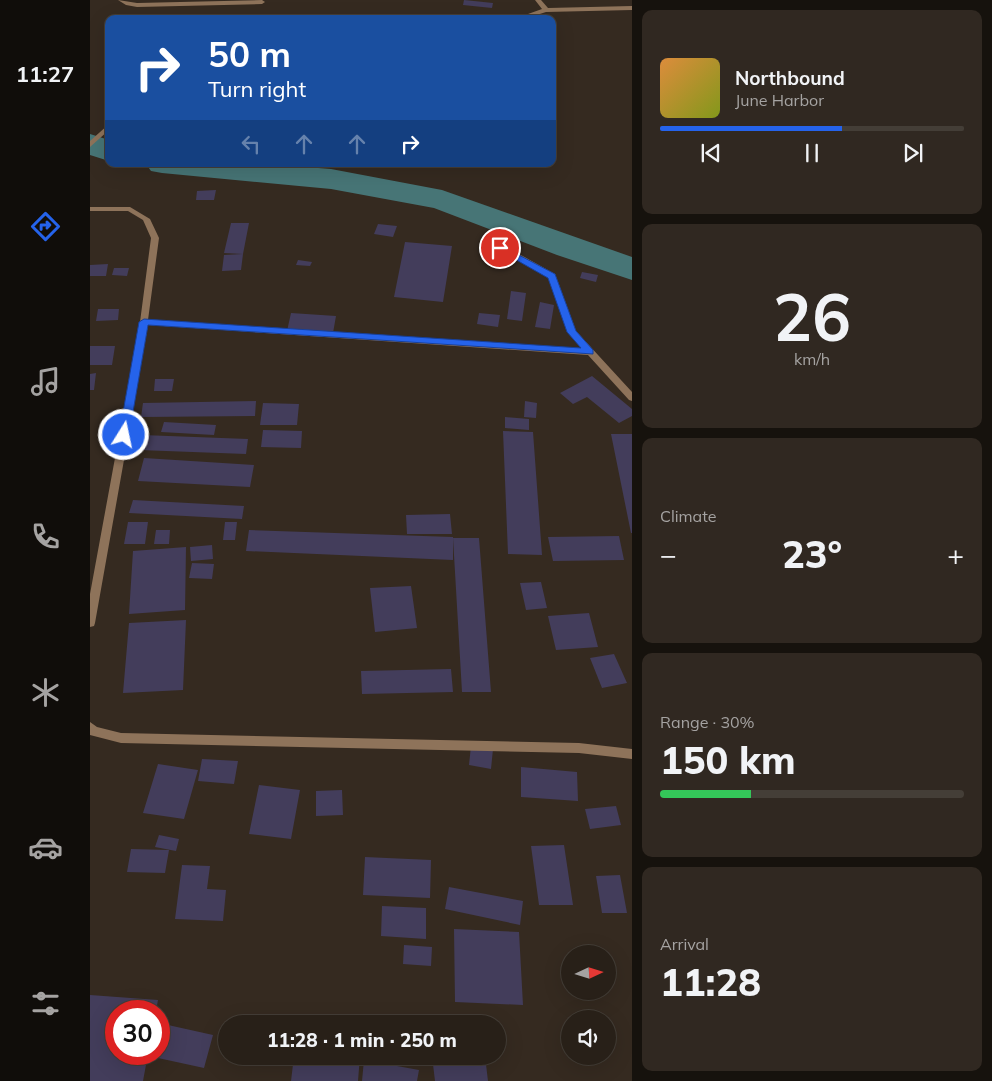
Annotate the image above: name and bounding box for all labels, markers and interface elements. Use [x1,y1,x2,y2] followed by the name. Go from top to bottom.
[208,32,291,76] text: 50 m
[125,35,190,100] icon: right
[16,60,74,88] text: 11:27
[735,66,845,90] text: Northbound
[208,75,306,103] text: Turn right
[735,90,824,110] text: June Harbor
[237,130,265,158] icon: left
[290,130,318,158] icon: ahead
[343,130,371,158] icon: ahead
[396,130,424,158] icon: right
[697,139,725,167] icon: previous
[798,139,826,167] icon: pause
[899,139,927,167] icon: next
[28,209,63,244] icon: directions
[479,227,521,269] pin
[486,234,514,262] icon: arrive
[773,276,851,357] text: 26
[794,349,830,369] text: km/h
[28,364,63,399] icon: music
[97,408,149,460] position arrow
[660,506,716,526] text: Climate
[28,519,63,554] icon: phone
[782,530,842,578] text: 23°
[660,537,677,572] text: −
[947,537,964,572] text: +
[28,675,63,710] icon: climate
[660,712,755,732] text: Range · 30%
[660,736,796,784] text: 150 km
[28,830,63,865] icon: car
[660,934,709,954] text: Arrival
[561,945,616,1000] north arrow
[561,945,616,1065] map controls
[660,958,761,1006] text: 11:28
[28,986,63,1021] icon: filters
[105,1000,170,1065] speed limit sign: 30
[561,1010,616,1065] button: sound
[267,1028,457,1052] text: 11:28 · 1 min · 250 m

